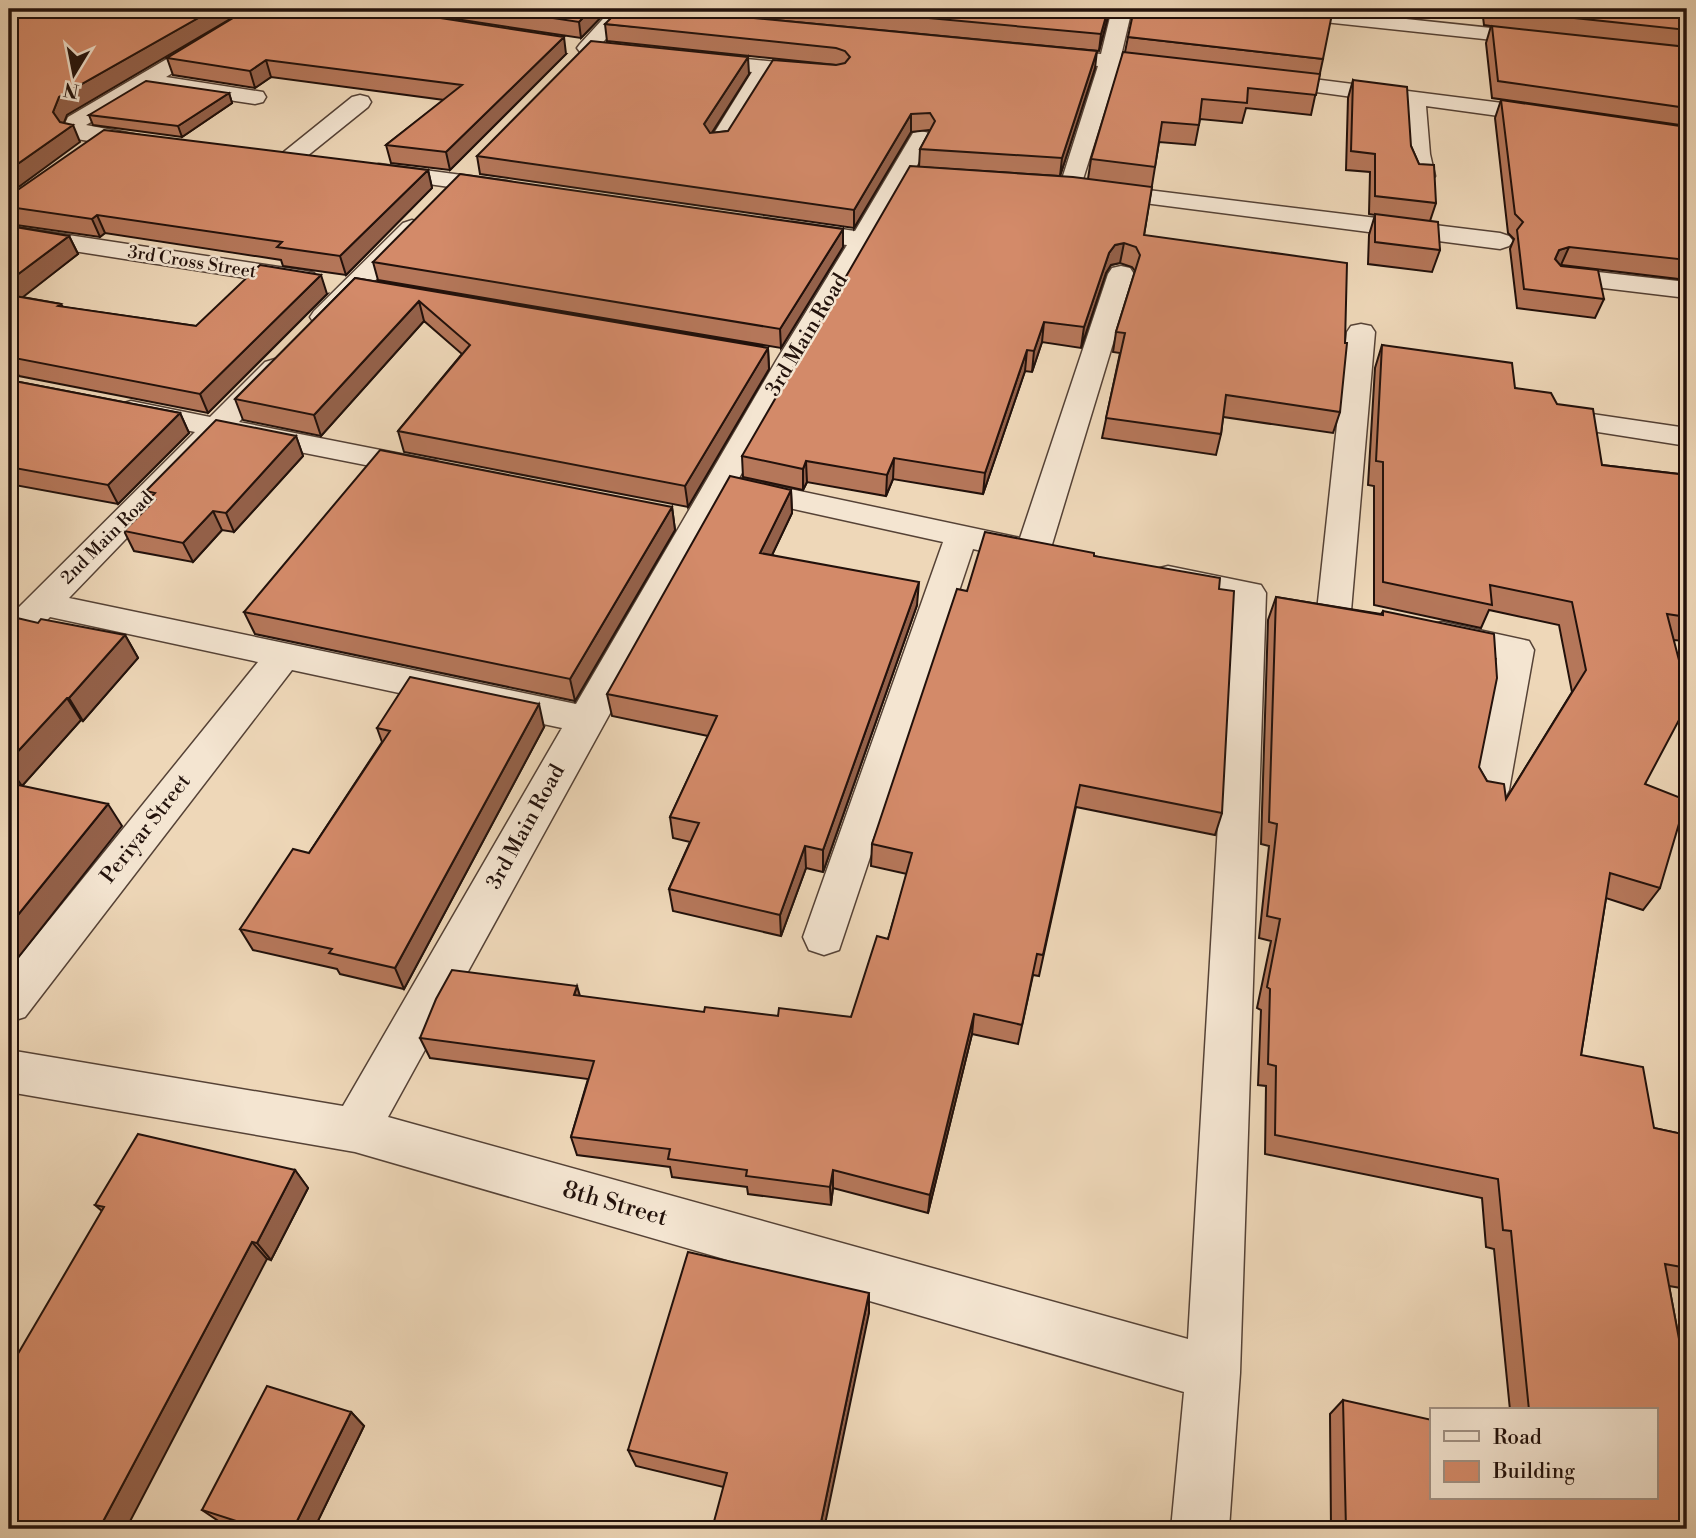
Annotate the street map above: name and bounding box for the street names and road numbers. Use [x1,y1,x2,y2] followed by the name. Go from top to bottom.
[126,240,259,284] street label: 3rd Cross Street
[760,269,854,401] street label: 3rd Main Road
[56,486,159,589] street label: 2nd Main Road
[481,760,571,894] street label: 3rd Main Road
[95,769,197,889] street label: Periyar Street
[559,1175,671,1233] street label: 8th Street

